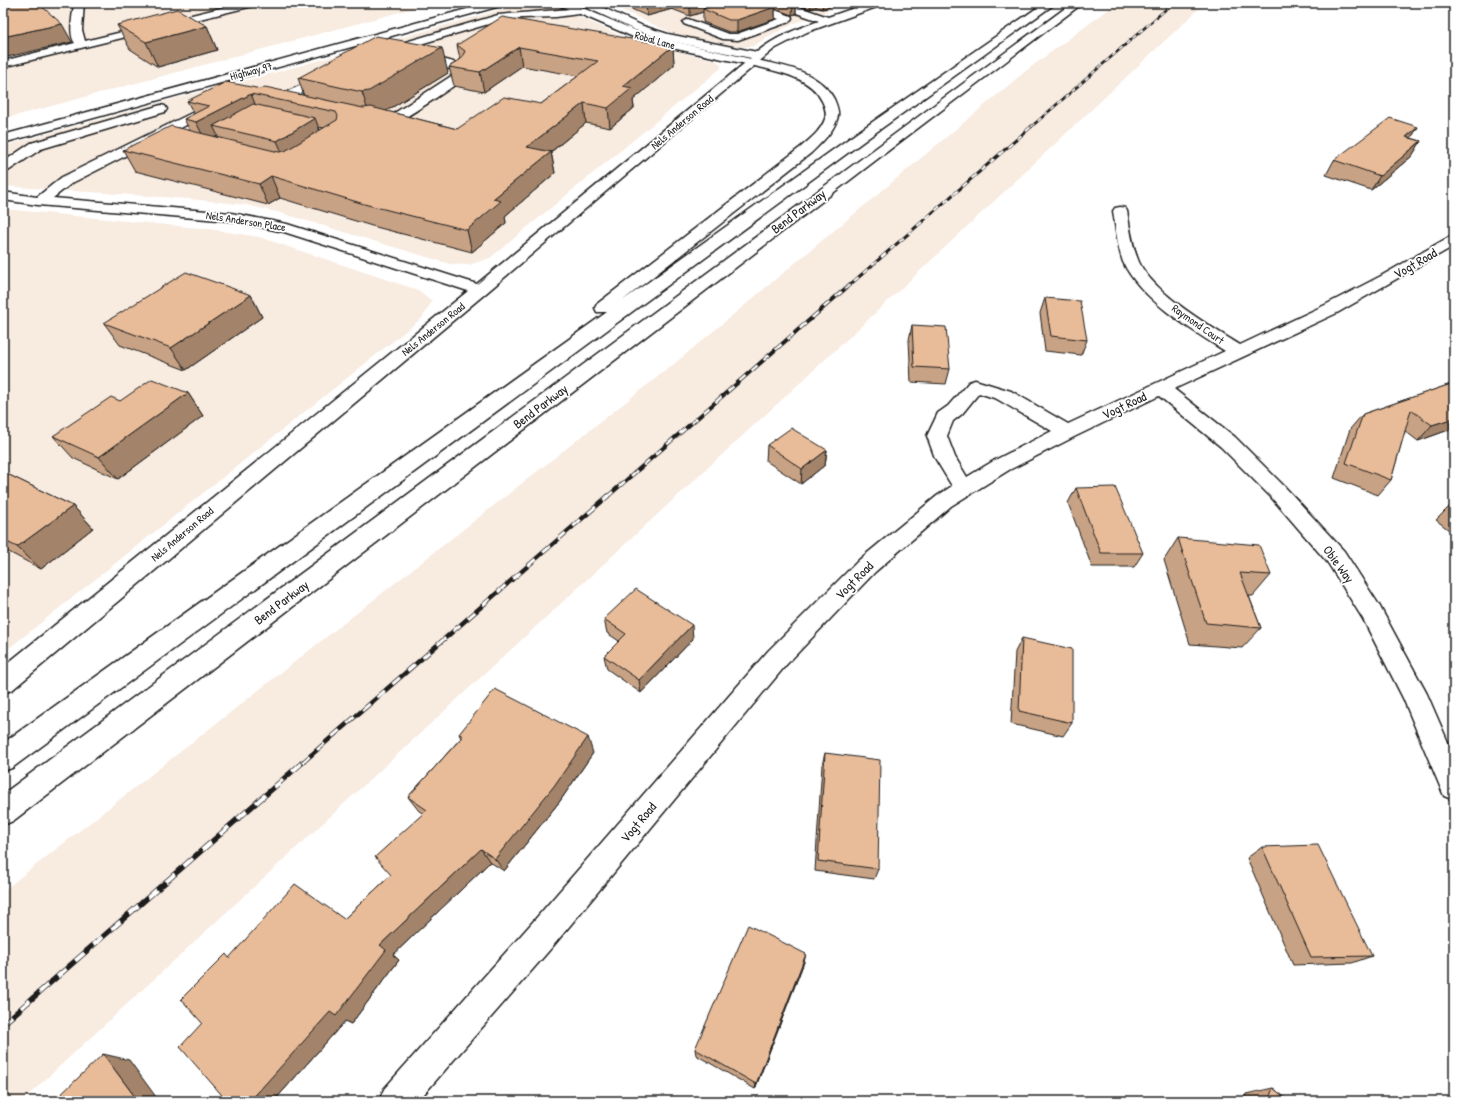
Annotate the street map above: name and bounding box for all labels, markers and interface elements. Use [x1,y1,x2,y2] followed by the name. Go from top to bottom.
[633,28,677,53] street label: Robal Lane
[228,59,274,83] street label: Highway 97
[648,91,717,152] street label: Nels Anderson Road
[767,184,829,237] street label: Bend Parkway
[205,208,287,234] street label: Nels Anderson Place
[1390,243,1440,283] street label: Vogt Road
[399,299,468,359] street label: Nels Anderson Road
[1169,301,1227,347] street label: Raymond Court
[509,379,571,432] street label: Bend Parkway
[1099,387,1149,423] street label: Vogt Road
[148,503,217,564] street label: Nels Anderson Road
[1319,542,1359,587] street label: Obie Way
[831,557,877,603] street label: Vogt Road
[250,575,312,628] street label: Bend Parkway
[616,798,660,846] street label: Vogt Road

